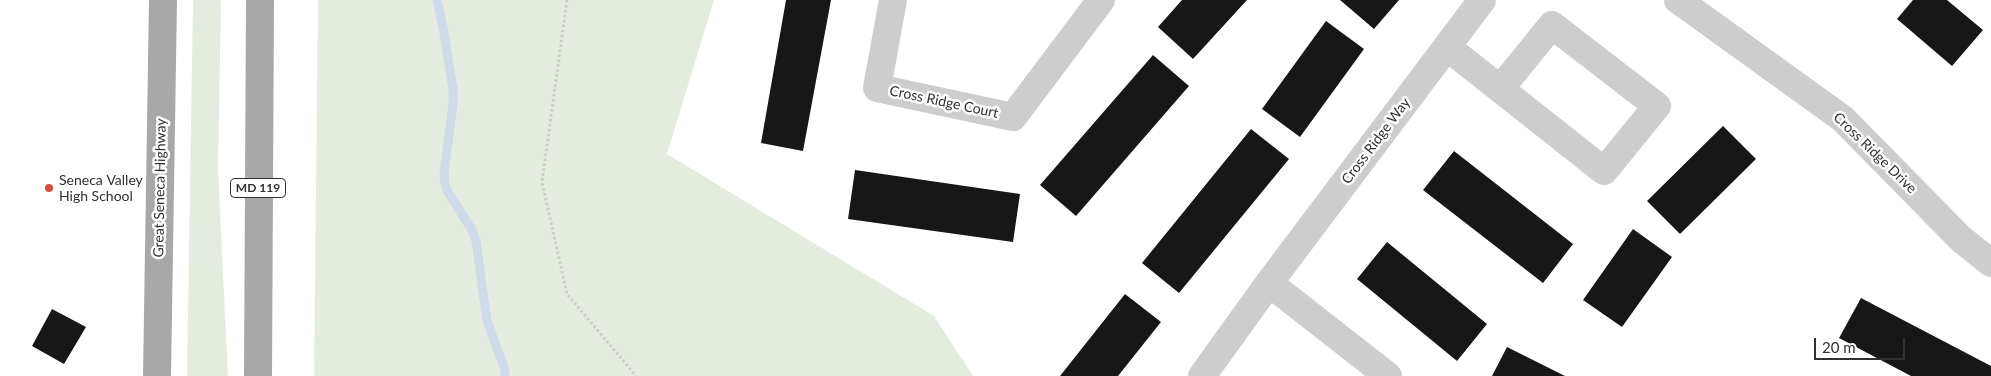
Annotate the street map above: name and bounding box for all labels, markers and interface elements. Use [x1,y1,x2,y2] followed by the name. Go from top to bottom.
[888,82,1000,122] street label: Cross Ridge Court
[1338,95,1414,187] street label: Cross Ridge Way
[1830,109,1920,197] street label: Cross Ridge Drive
[150,118,170,258] street label: Great Seneca Highway
[59,172,143,204] place label: Seneca Valley High School
[230,178,286,198] road number: MD 119
[43,182,55,194] marker: Seneca Valley High School
[1816,328,1907,360] scale bar
[1822,338,1856,356] text: 20 m

